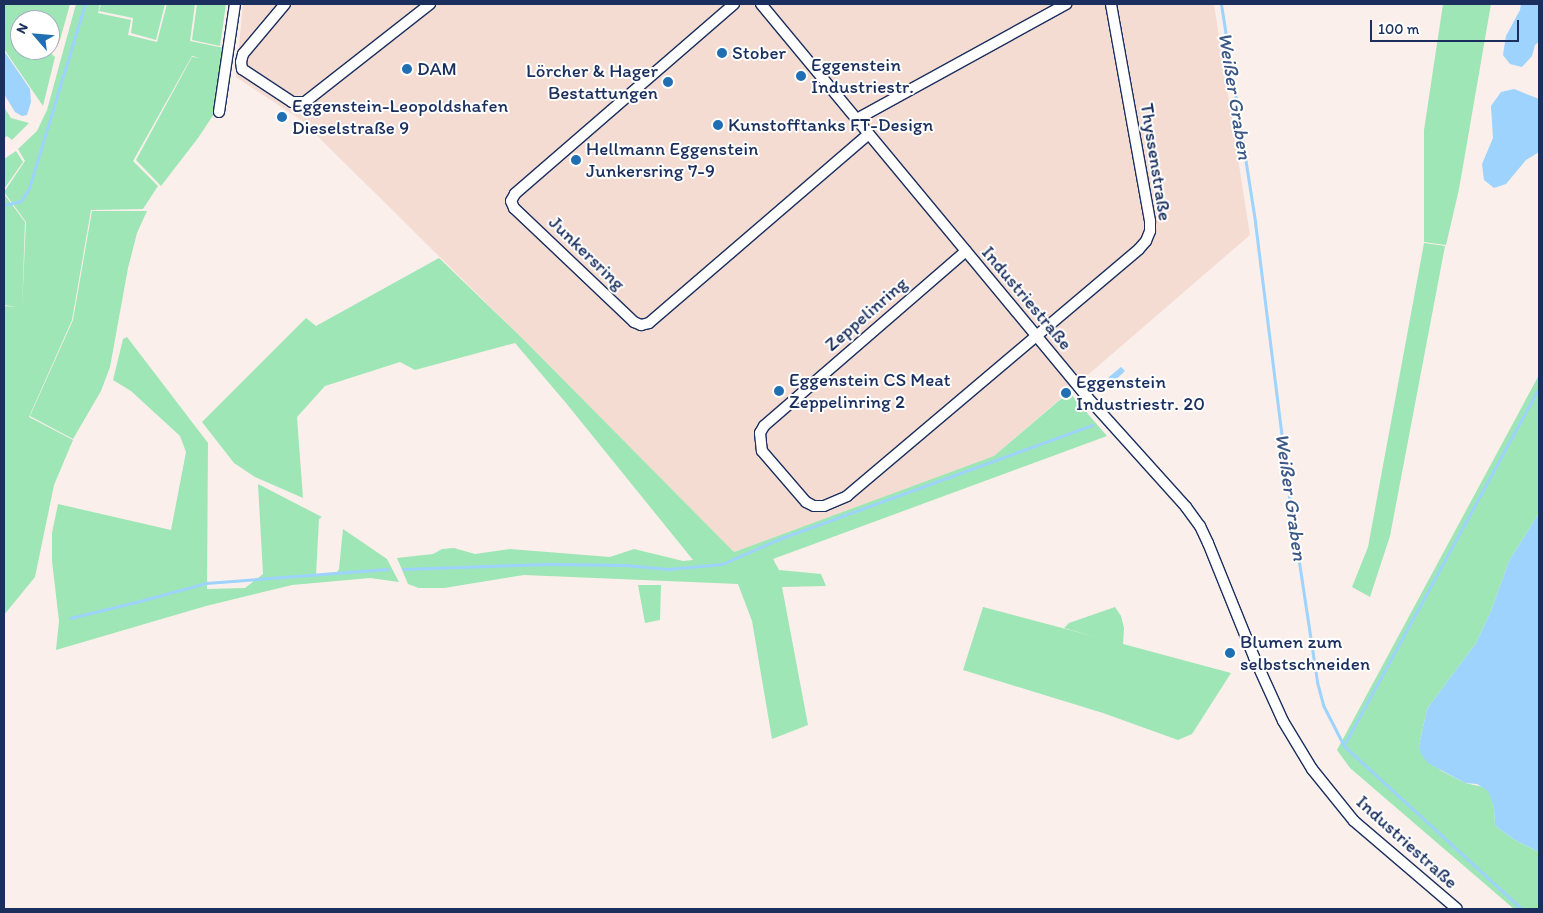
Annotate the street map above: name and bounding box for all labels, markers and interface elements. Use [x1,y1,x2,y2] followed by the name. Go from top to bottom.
[10,10,60,60] north arrow
[1373,10,1522,42] scale bar
[12,20,32,36] text: N
[1378,20,1419,38] text: 100 m
[1213,31,1257,161] water label: Weißer Graben
[732,42,786,64] place label: Stober
[716,47,728,59] marker: Stober
[811,54,914,98] place label: Eggenstein Industriestr.
[417,58,457,80] place label: DAM
[526,60,658,104] place label: Lörcher & Hager Bestattungen
[401,63,413,75] marker: DAM
[795,70,807,82] marker: Eggenstein Industriestr.
[662,76,674,88] marker: Lörcher & Hager Bestattungen
[292,95,508,139] place label: Eggenstein-Leopoldshafen Dieselstraße 9
[1135,101,1177,223] street label: Thyssenstraße
[276,111,288,123] marker: Eggenstein-Leopoldshafen Dieselstraße 9
[728,114,933,136] place label: Kunstofftanks FT-Design
[712,119,724,131] marker: Kunstofftanks FT-Design
[586,138,759,182] place label: Hellmann Eggenstein Junkersring 7-9
[570,154,582,166] marker: Hellmann Eggenstein Junkersring 7-9
[544,211,630,295] street label: Junkersring
[977,241,1077,355] street label: Industriestraße
[820,272,912,356] street label: Zeppelinring
[789,369,951,413] place label: Eggenstein CS Meat Zeppelinring 2
[1076,371,1205,415] place label: Eggenstein Industriestr. 20
[773,385,785,397] marker: Eggenstein CS Meat Zeppelinring 2
[1060,387,1072,399] marker: Eggenstein Industriestr. 20
[1270,432,1312,562] water label: Weißer Graben
[1240,631,1370,675] place label: Blumen zum selbstschneiden
[1224,647,1236,659] marker: Blumen zum selbstschneiden
[1352,790,1462,894] street label: Industriestraße

